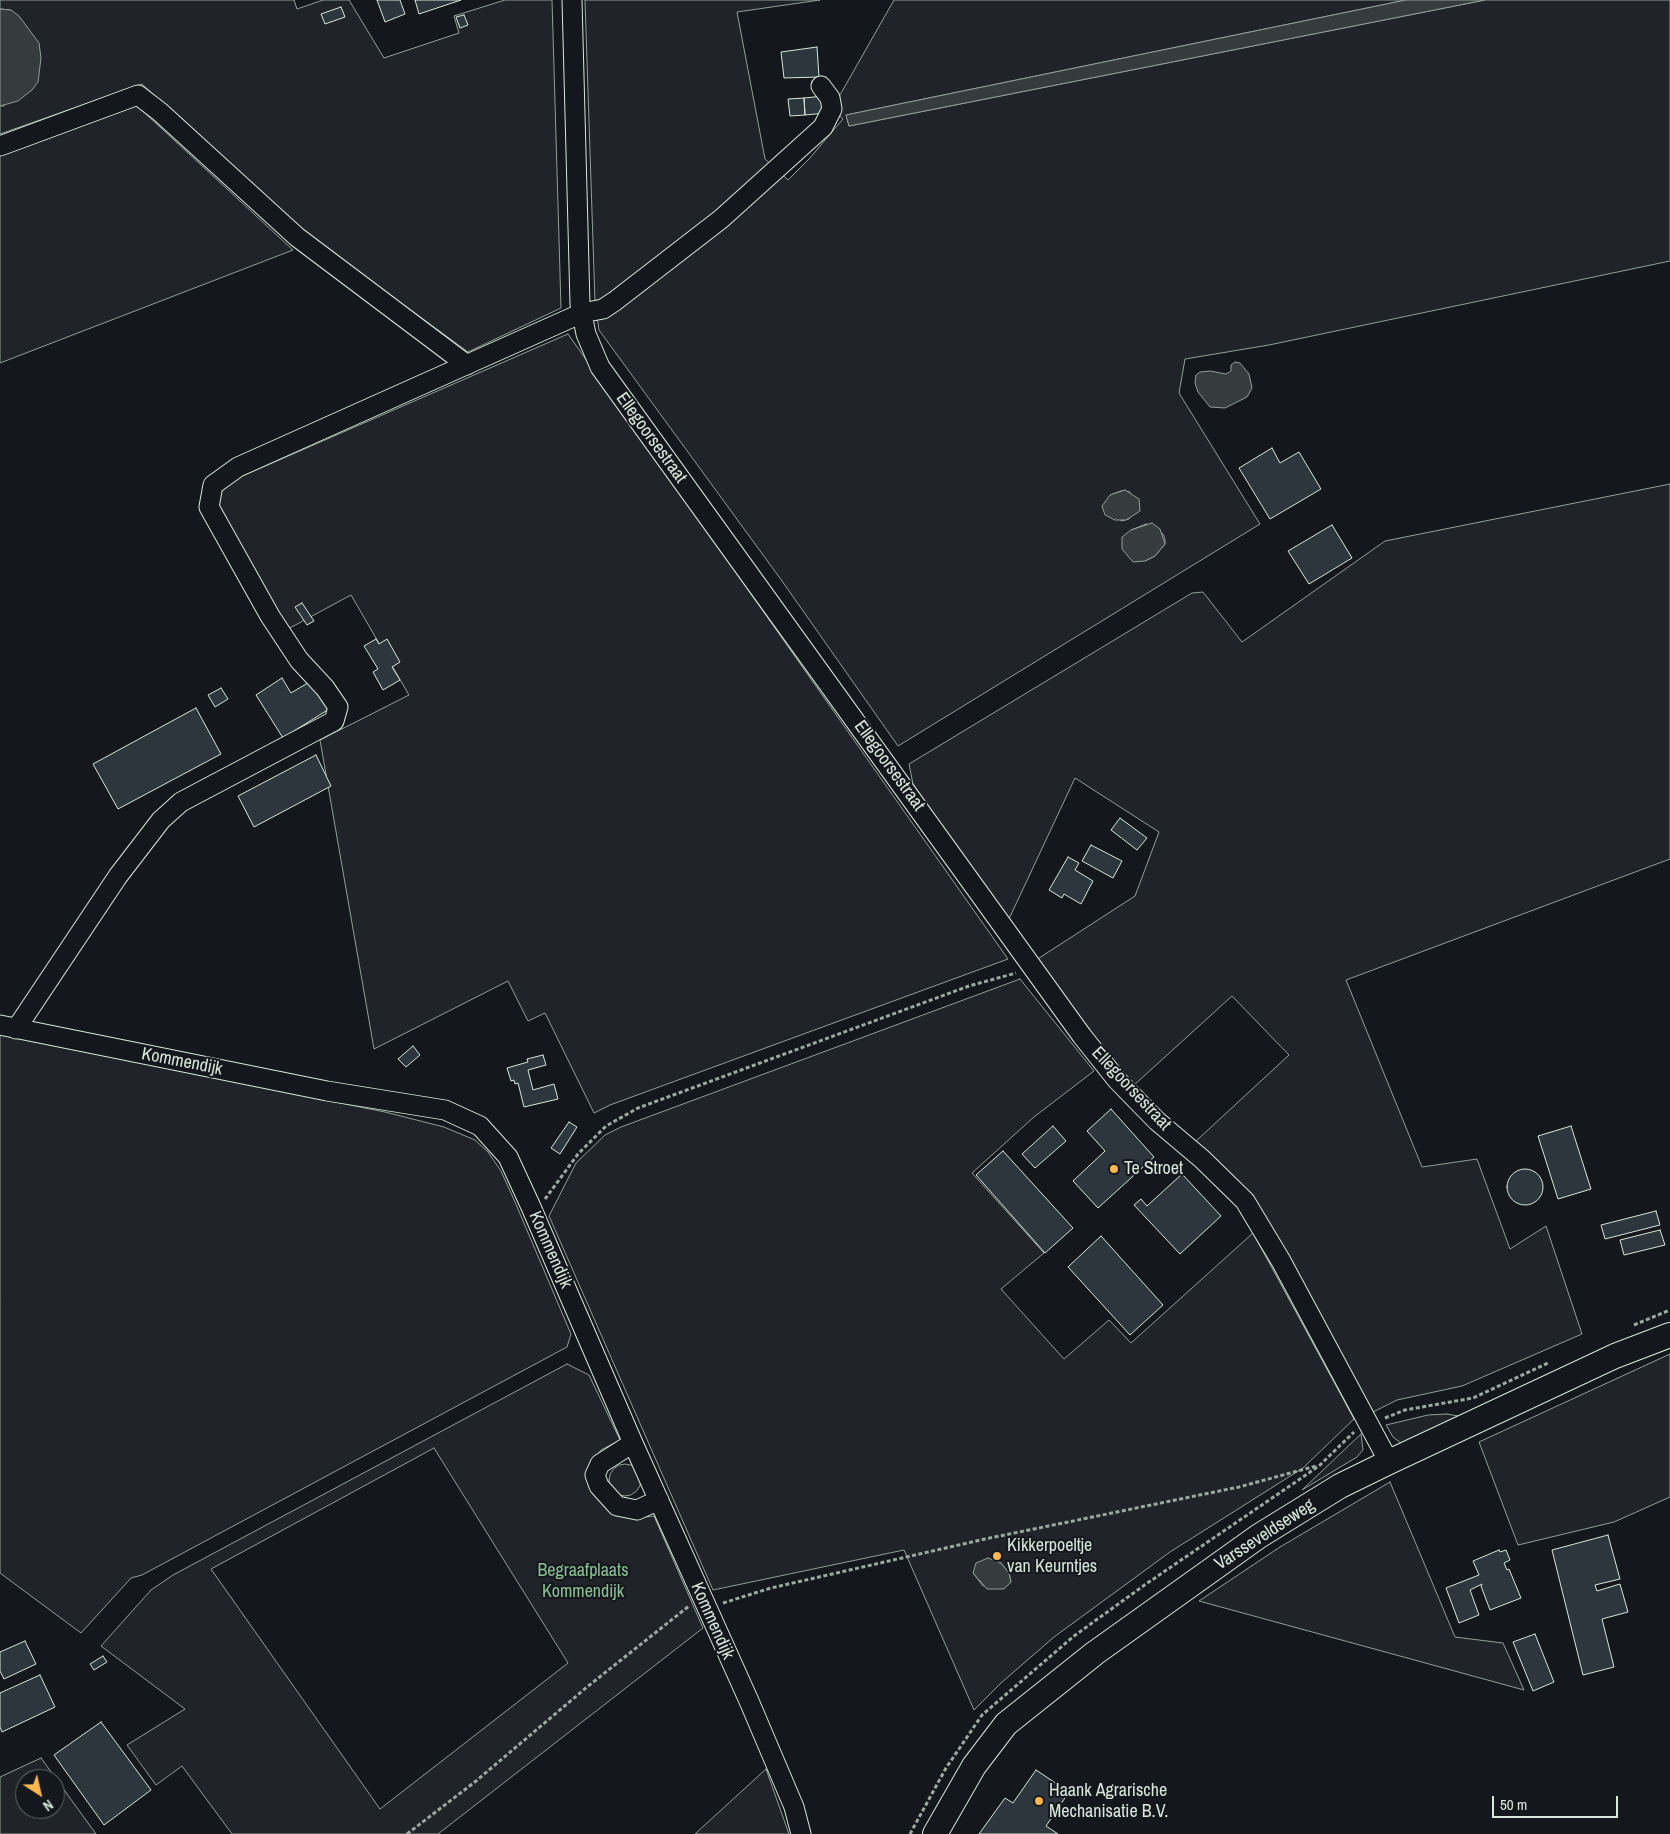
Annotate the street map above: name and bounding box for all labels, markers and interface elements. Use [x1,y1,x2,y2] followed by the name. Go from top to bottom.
[611,389,691,487] street label: Ellegoorsestraat
[849,717,929,815] street label: Ellegoorsestraat
[1087,1043,1175,1135] street label: Ellegoorsestraat
[140,1044,224,1080] street label: Kommendijk
[1124,1158,1183,1180] place label: Te Stroet
[1108,1163,1120,1175] marker: Te Stroet
[523,1208,577,1292] street label: Kommendijk
[1211,1495,1319,1575] street label: Varsseveldseweg
[1007,1535,1097,1578] place label: Kikkerpoeltje van Keurntjes
[991,1550,1003,1562] marker: Kikkerpoeltje van Keurntjes
[537,1560,629,1602] park label: Begraafplaats Kommendijk
[685,1579,739,1663] street label: Kommendijk
[15,1769,65,1819] north arrow
[1049,1780,1168,1822] place label: Haank Agrarische Mechanisatie B.V.
[1495,1786,1621,1818] scale bar
[1500,1794,1527,1815] text: 50 m
[1033,1795,1045,1807] marker: Haank Agrarische Mechanisatie B.V.
[39,1796,57,1815] text: N

